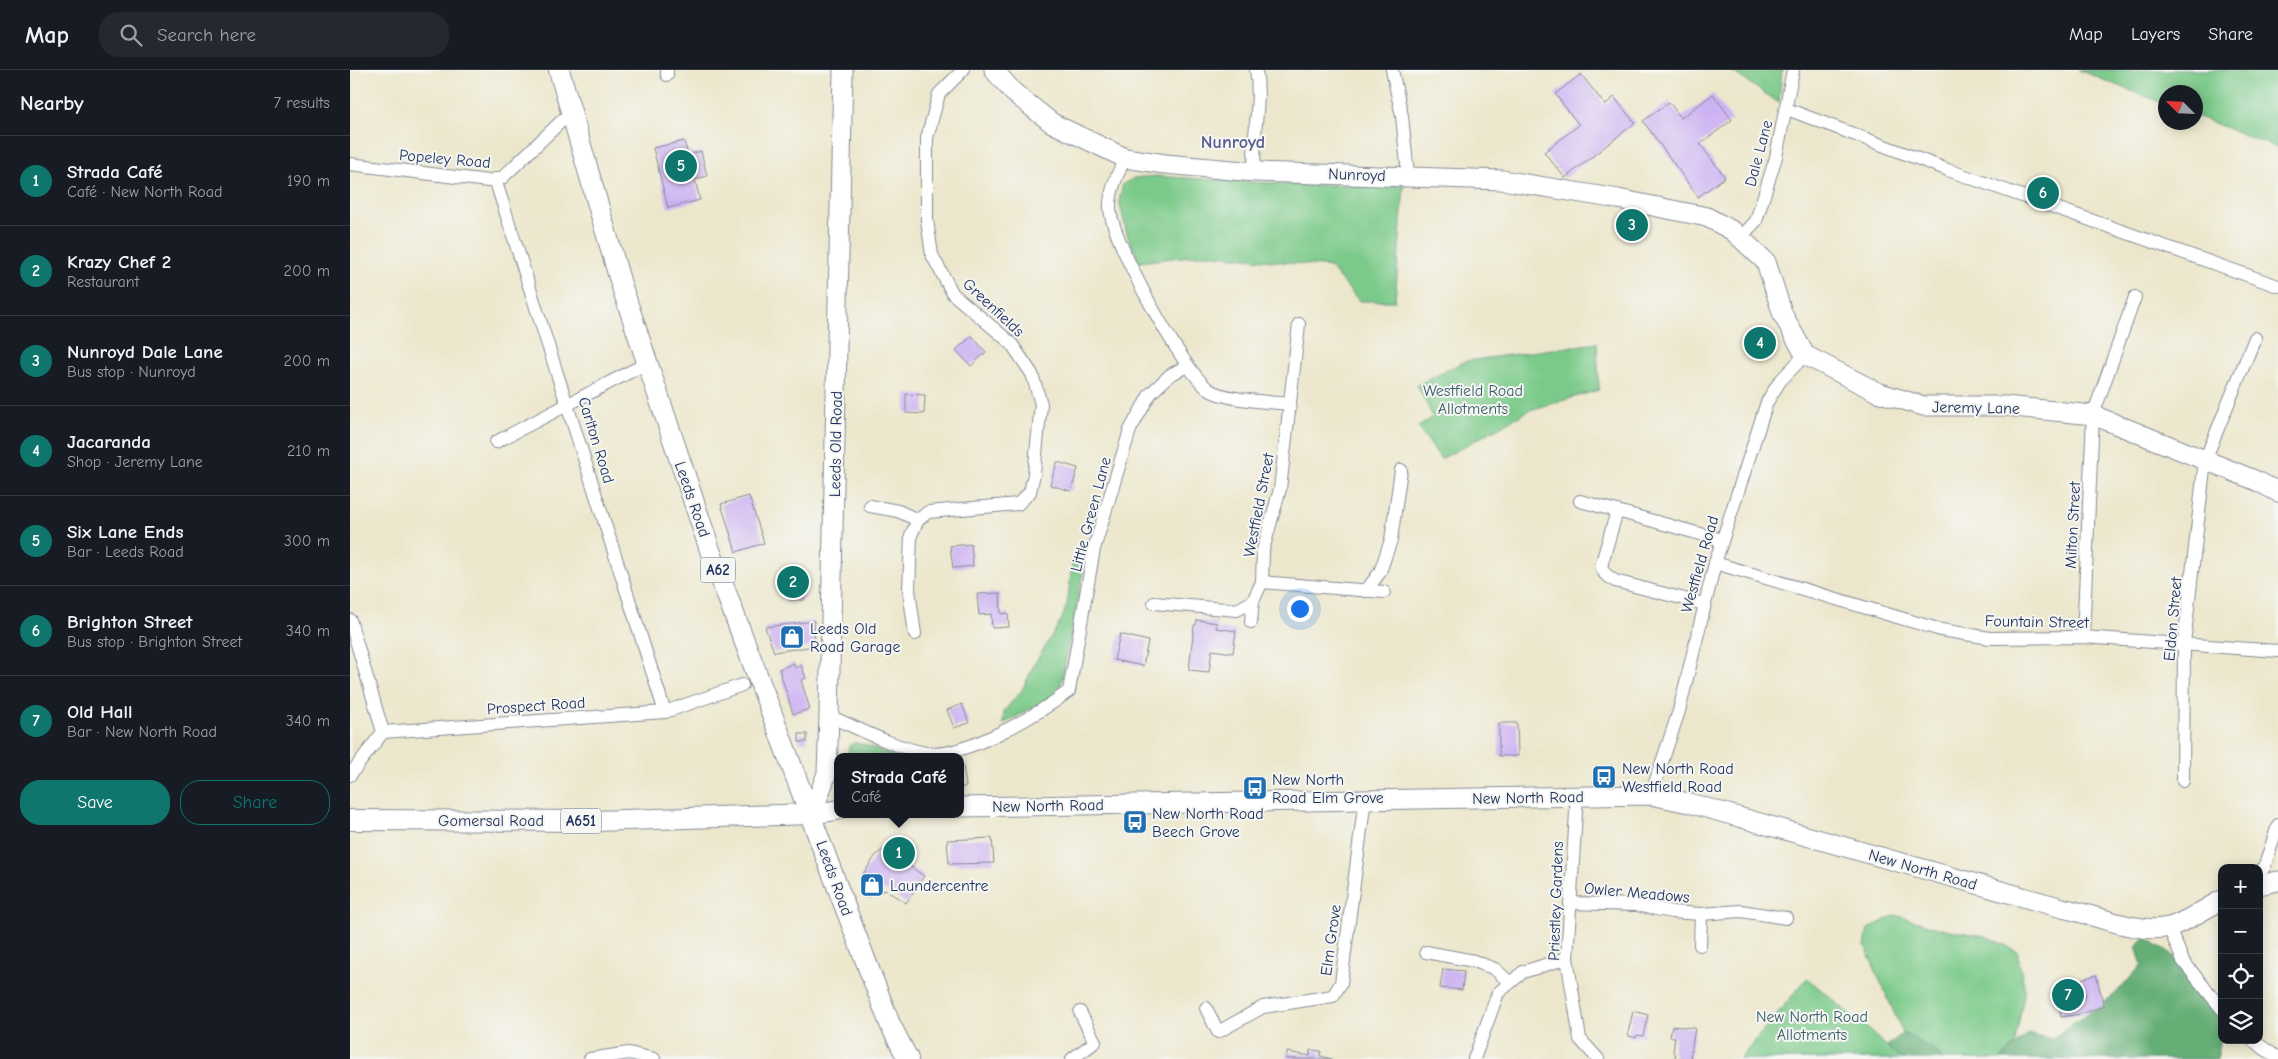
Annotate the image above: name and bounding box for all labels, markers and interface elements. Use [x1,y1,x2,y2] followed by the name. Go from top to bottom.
[99,12,449,57] search box
[25,21,69,49] text: Map
[117,21,145,49] icon: search
[157,24,256,46] text: Search here
[2069,24,2103,45] text: Map
[2131,24,2180,45] text: Layers
[2208,24,2253,45] text: Share
[2158,85,2203,130] north arrow
[20,91,84,115] text: Nearby
[273,94,330,112] text: 7 results
[1741,118,1776,188] street label: Dale Lane
[1201,132,1265,153] district label: Nunroyd
[398,146,491,172] street label: Popeley Road
[665,147,697,185] pin: 5
[67,161,163,183] text: Strada Café
[1328,165,1386,185] street label: Nunroyd
[33,172,39,190] text: 1
[287,172,330,190] text: 190 m
[2027,174,2059,212] pin: 6
[67,183,222,201] text: Café · New North Road
[1616,206,1648,244] pin: 3
[67,251,171,273] text: Krazy Chef 2
[32,262,40,280] text: 2
[284,262,330,280] text: 200 m
[67,273,139,291] text: Restaurant
[959,275,1028,341] street label: Greenfields
[1744,324,1776,362] pin: 4
[67,341,223,363] text: Nunroyd Dale Lane
[32,352,40,370] text: 3
[284,352,330,370] text: 200 m
[67,363,196,381] text: Bus stop · Nunroyd
[1423,382,1523,418] park label: Westfield Road Allotments
[826,391,846,497] street label: Leeds Old Road
[574,395,618,486] street label: Carlton Road
[1932,398,2020,418] street label: Jeremy Lane
[67,431,151,453] text: Jacaranda
[32,442,40,460] text: 4
[287,442,330,460] text: 210 m
[1240,451,1278,559] street label: Westfield Street
[67,453,203,471] text: Shop · Jeremy Lane
[1067,455,1115,574] street label: Little Green Lane
[671,459,713,540] street label: Leeds Road
[2062,481,2084,569] street label: Milton Street
[1678,514,1722,615] street label: Westfield Road
[67,521,183,543] text: Six Lane Ends
[32,532,40,550] text: 5
[284,532,330,550] text: 300 m
[67,543,184,561] text: Bar · Leeds Road
[700,558,736,582] road number: A62
[777,563,809,601] pin: 2
[2160,576,2186,662] street label: Eldon Street
[1287,596,1313,622] your location
[67,611,193,633] text: Brighton Street
[1985,612,2090,632] street label: Fountain Street
[810,620,900,656] place label: Leeds Old Road Garage
[32,622,40,640] text: 6
[286,622,330,640] text: 340 m
[779,624,805,650] shop icon: Leeds Old Road Garage
[67,633,242,651] text: Bus stop · Brighton Street
[486,694,586,718] street label: Prospect Road
[67,701,132,723] text: Old Hall
[32,712,40,730] text: 7
[286,712,330,730] text: 340 m
[67,723,217,741] text: Bar · New North Road
[834,753,964,818] popup
[1622,760,1734,796] place label: New North Road Westfield Road
[1591,764,1617,790] bus stop icon: New North Road Westfield Road
[851,766,947,788] text: Strada Café
[1272,771,1384,807] place label: New North Road Elm Grove
[1242,775,1268,801] bus stop icon: New North Road Elm Grove
[20,780,170,825] button: Save
[180,780,330,825] button: Share
[851,788,881,806] text: Café
[1472,788,1584,808] street label: New North Road
[992,796,1104,816] street label: New North Road
[1152,805,1264,841] place label: New North Road Beech Grove
[561,808,601,834] road number: A651
[1122,809,1148,835] bus stop icon: New North Road Beech Grove
[438,812,544,830] street label: Gomersal Road
[883,834,915,872] pin: 1
[812,838,856,918] street label: Leeds Road
[1545,841,1567,961] street label: Priestley Gardens
[1866,846,1979,894] street label: New North Road
[2218,864,2263,1044] map controls
[2218,864,2263,909] button: +
[859,872,885,898] shop icon: Laundercentre
[890,877,989,895] place label: Laundercentre
[1583,879,1691,907] street label: Owler Meadows
[1317,903,1345,977] street label: Elm Grove
[2218,909,2263,954] button: −
[2218,954,2263,999] button: locate
[2052,976,2084,1014] pin: 7
[2218,999,2263,1044] button: layers
[1756,1008,1868,1044] park label: New North Road Allotments

